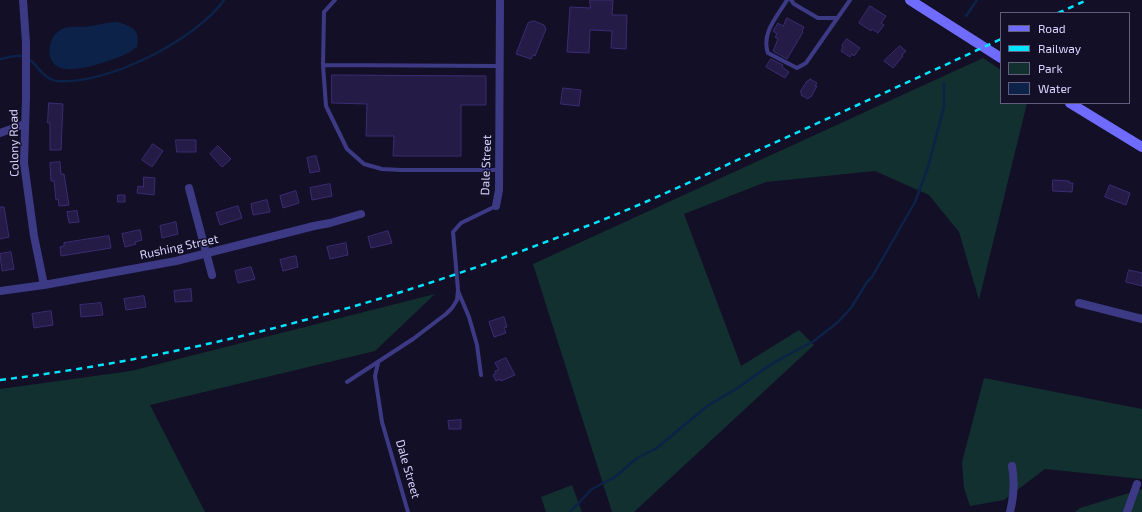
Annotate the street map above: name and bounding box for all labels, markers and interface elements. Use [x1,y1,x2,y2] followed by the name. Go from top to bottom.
[1000,12,1130,104] legend
[1038,21,1066,35] text: Road
[1038,41,1081,55] text: Railway
[1038,61,1063,75] text: Park
[1038,81,1072,95] text: Water
[6,109,22,177] street label: Colony Road
[478,134,494,196] street label: Dale Street
[138,232,220,262] street label: Rushing Street
[393,438,423,500] street label: Dale Street

